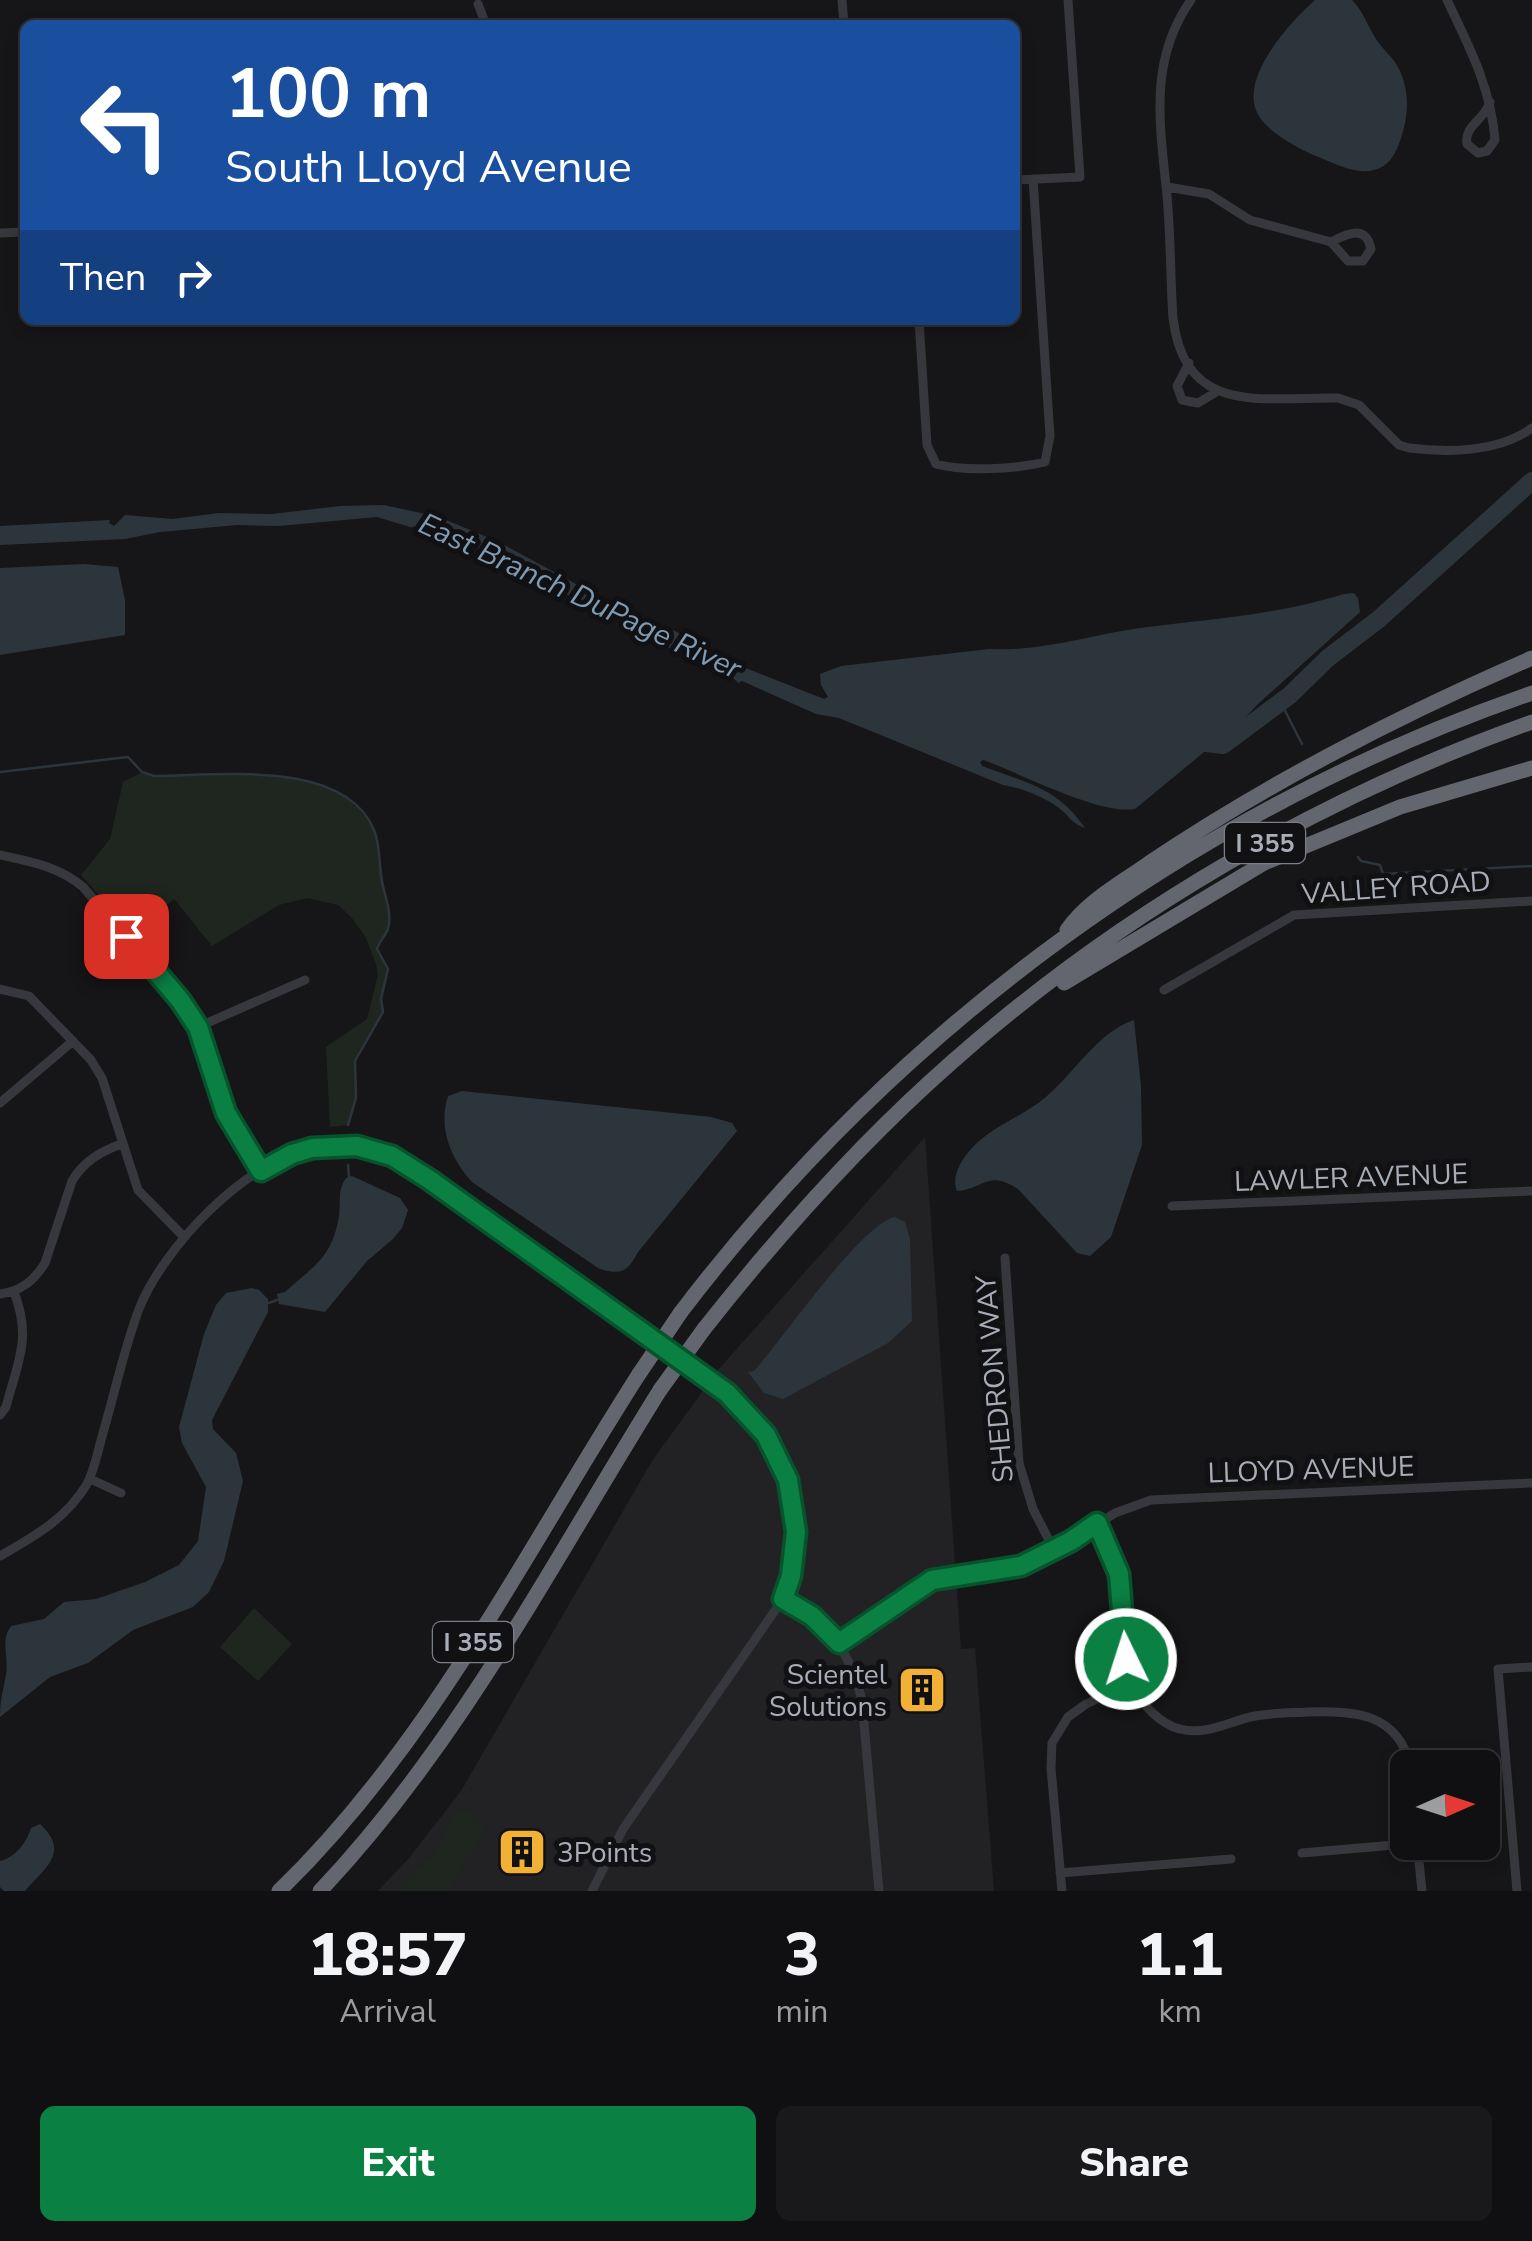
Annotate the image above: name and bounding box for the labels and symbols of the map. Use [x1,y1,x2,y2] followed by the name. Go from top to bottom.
[412,504,749,690] water label: East Branch DuPage River
[1225,823,1305,863] road number: I 355
[1299,862,1492,914] street label: VALLEY ROAD
[84,894,169,979] pin
[1234,1155,1468,1201] street label: LAWLER AVENUE
[967,1272,1023,1484] street label: SHEDRON WAY
[1207,1447,1415,1493] street label: LLOYD AVENUE
[1074,1607,1178,1711] position arrow
[433,1622,513,1662] road number: I 355
[769,1656,888,1726] place label: Scientel Solutions
[896,1664,948,1716] building icon: Scientel Solutions
[1390,1750,1500,1860] north arrow
[496,1826,548,1878] building icon: 3Points
[557,1834,652,1872] place label: 3Points

